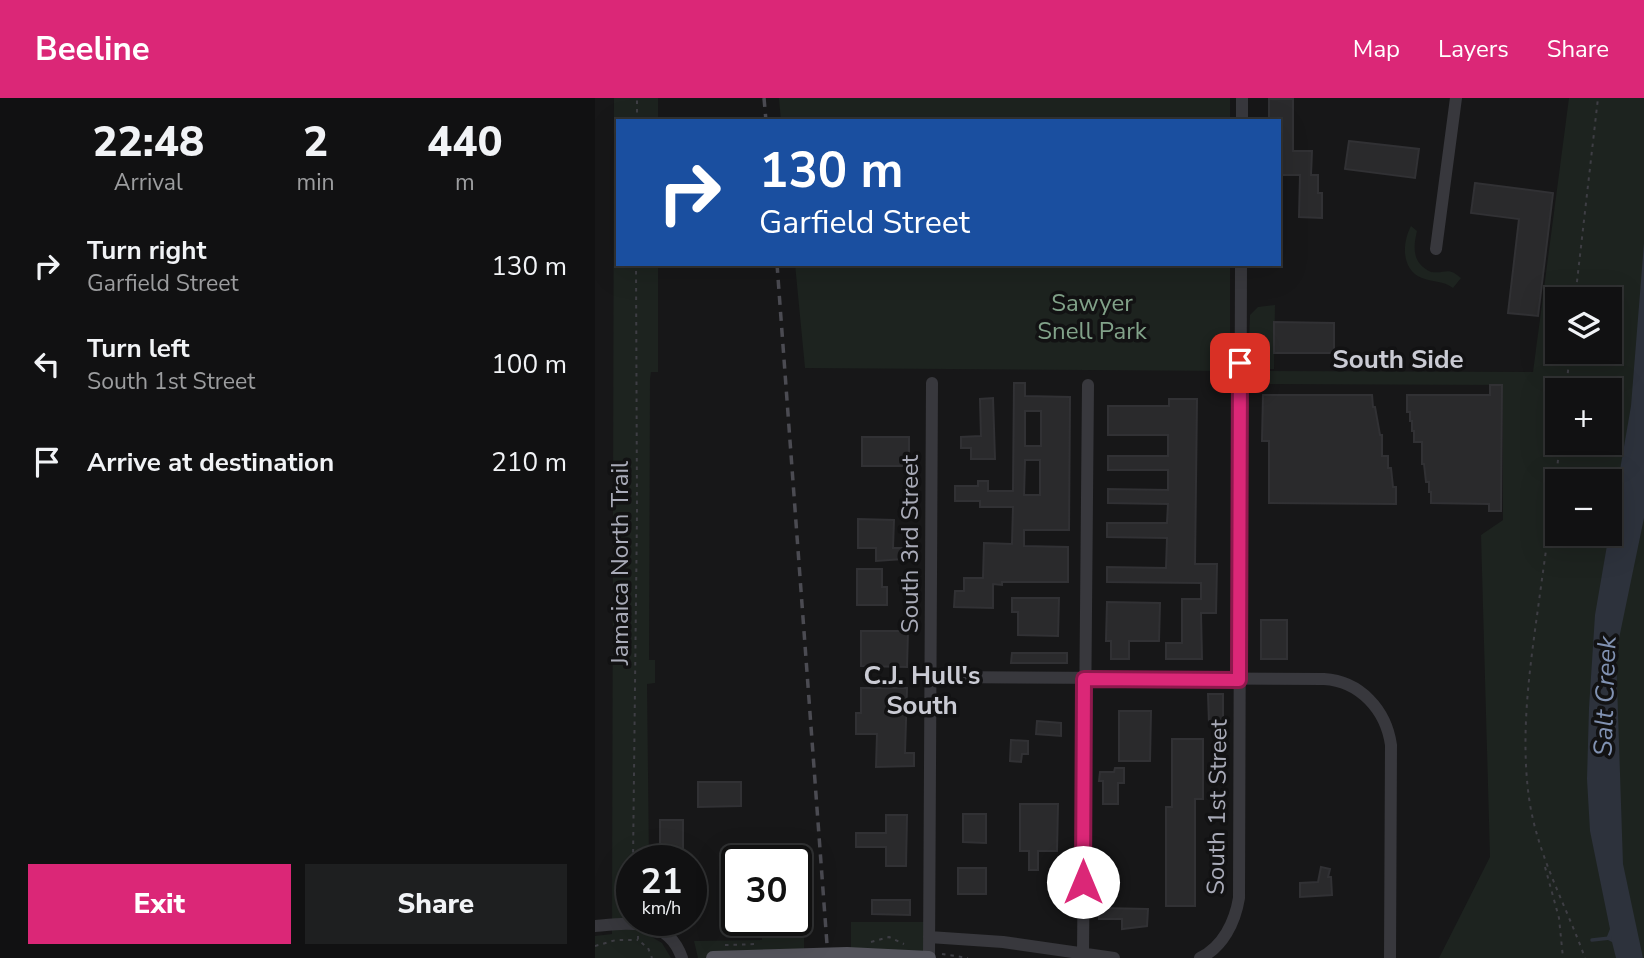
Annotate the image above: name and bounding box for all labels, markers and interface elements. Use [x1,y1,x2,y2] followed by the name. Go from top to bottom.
[35,27,150,72] text: Beeline
[1353,33,1400,65] text: Map
[1438,33,1509,65] text: Layers
[1547,33,1609,65] text: Share
[92,114,204,171] text: 22:48
[303,114,328,171] text: 2
[427,114,503,171] text: 440
[759,137,903,204] text: 130 m
[644,147,735,238] icon: right
[114,167,183,198] text: Arrival
[297,167,335,198] text: min
[455,167,475,198] text: m
[759,201,970,244] text: Garfield Street
[87,233,206,268] text: Turn right
[28,247,66,285] icon: right
[491,249,567,284] text: 130 m
[87,268,239,299] text: Garfield Street
[1037,287,1148,347] park label: Sawyer Snell Park
[1545,287,1622,546] map controls
[1545,287,1622,364] button: layers
[87,331,190,366] text: Turn left
[1210,333,1270,393] pin
[1332,342,1464,377] district label: South Side
[1221,344,1259,382] icon: arrive
[28,345,66,383] icon: left
[491,347,567,382] text: 100 m
[87,366,255,397] text: South 1st Street
[1545,378,1622,455] button: +
[28,443,66,481] icon: arrive
[87,445,334,480] text: Arrive at destination
[491,445,567,480] text: 210 m
[894,454,926,633] street label: South 3rd Street
[604,461,636,666] street label: Jamaica North Trail
[1545,469,1622,546] button: −
[1585,634,1625,757] water label: Salt Creek
[863,658,981,723] district label: C.J. Hull's South
[1199,718,1235,895] street label: South 1st Street
[721,845,812,936] speed limit sign: 30
[1046,845,1120,919] position arrow
[640,858,683,905] text: 21
[28,864,291,944] button: Exit
[305,864,567,944] button: Share
[642,896,681,920] text: km/h

